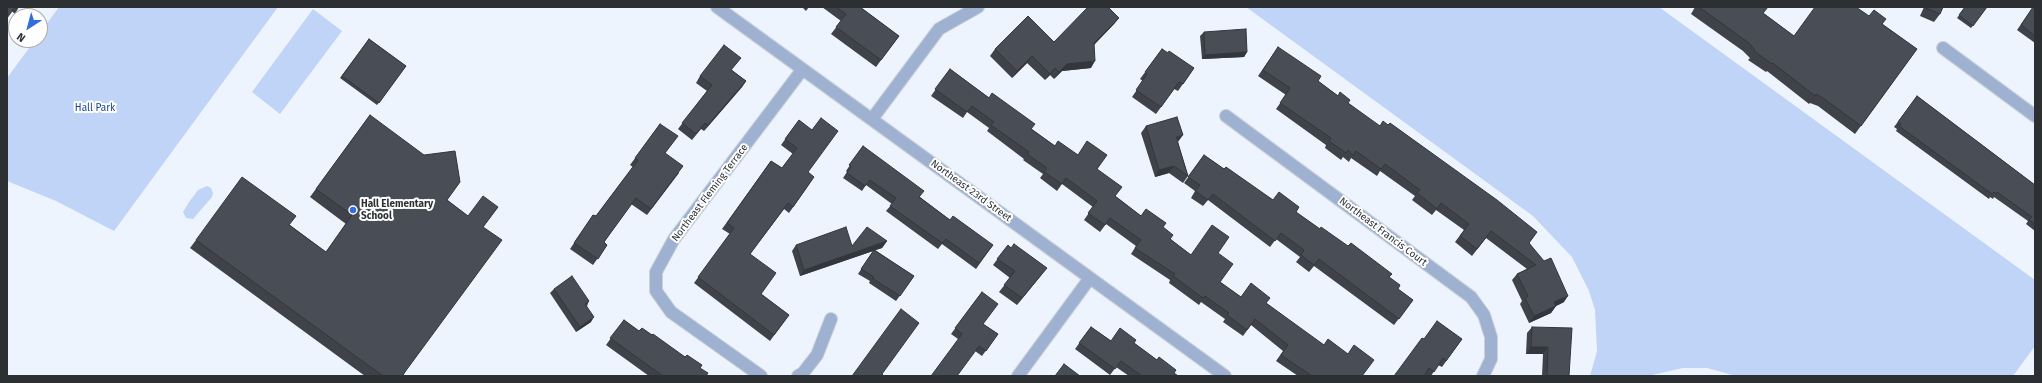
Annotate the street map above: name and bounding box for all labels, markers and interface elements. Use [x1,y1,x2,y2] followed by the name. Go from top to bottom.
[8,8,48,48] north arrow
[14,30,28,45] text: N
[75,102,115,114] park label: Hall Park
[669,142,751,244] street label: Northeast Fleming Terrace
[928,158,1014,224] street label: Northeast 23rd Street
[1337,195,1429,269] street label: Northeast Francis Court
[361,198,433,222] place label: Hall Elementary School
[348,205,358,215] marker: Hall Elementary School

